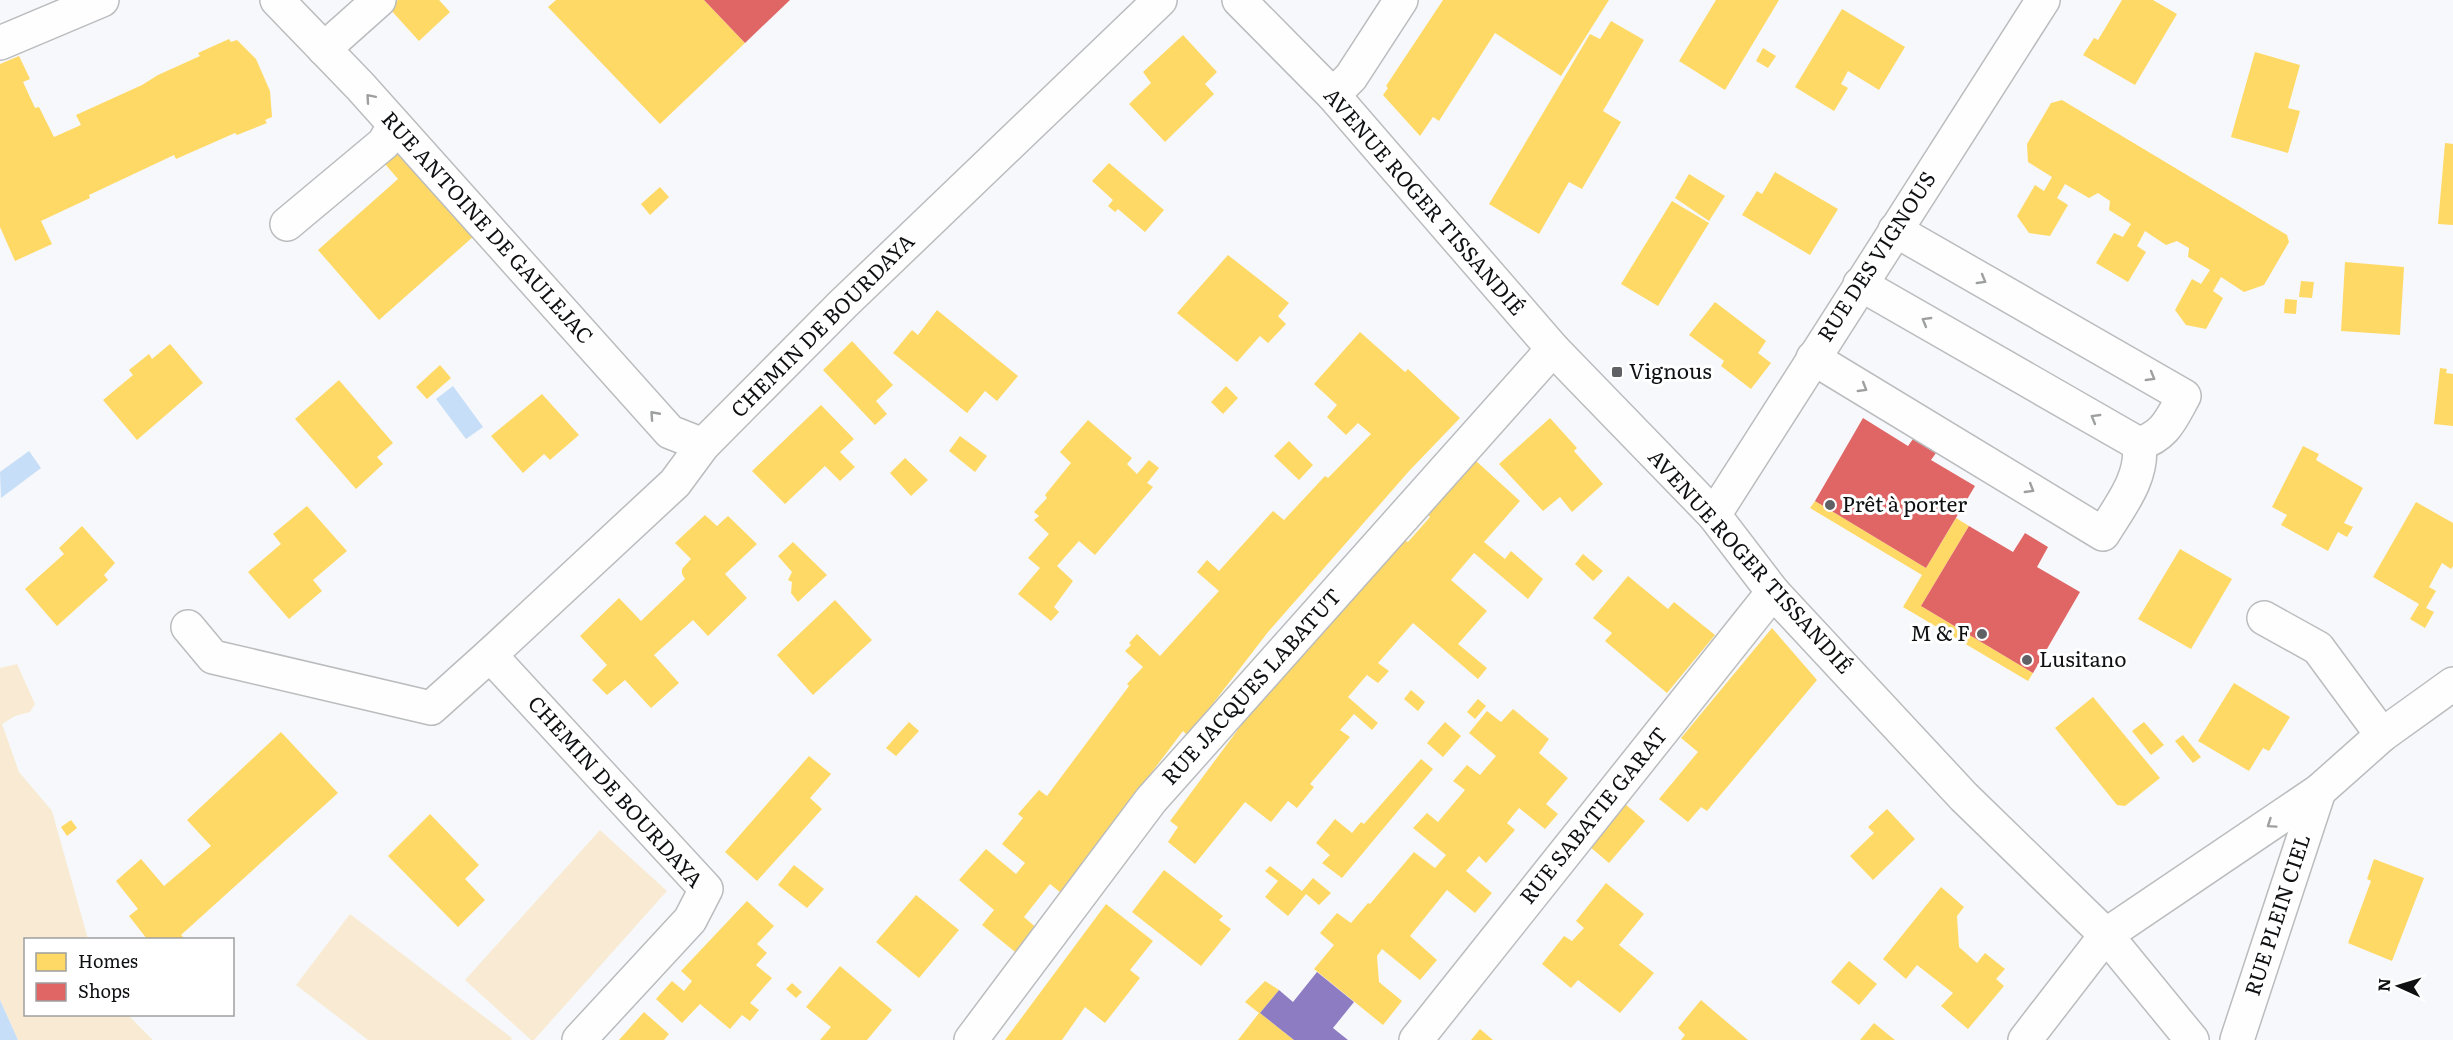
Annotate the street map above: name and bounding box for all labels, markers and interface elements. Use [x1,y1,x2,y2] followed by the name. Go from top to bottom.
[1318,80,1534,321] street label: AVENUE ROGER TISSANDIÉ
[366,94,377,105] one-way arrow
[376,103,602,350] street label: RUE ANTOINE DE GAULEJAC
[1808,164,1942,347] street label: RUE DES VIGNOUS
[722,225,921,423] street label: CHEMIN DE BOURDAYA
[1976,272,1986,284] one-way arrow
[1922,317,1932,329] one-way arrow
[1629,354,1712,385] place label: Vignous
[1610,365,1624,379] marker: Vignous
[2145,369,2156,381] one-way arrow
[1857,380,1867,392] one-way arrow
[651,412,662,423] one-way arrow
[2091,414,2101,426] one-way arrow
[1642,441,1861,680] street label: AVENUE ROGER TISSANDIÉ
[2024,481,2034,493] one-way arrow
[1842,487,1967,518] place label: Prêt à porter
[1823,498,1837,512] marker: Prêt à porter
[1153,580,1347,790] street label: RUE JACQUES LABATUT
[1911,616,1970,647] place label: M & F
[1975,627,1989,641] marker: M & F
[2039,642,2127,673] place label: Lusitano
[2020,653,2034,667] marker: Lusitano
[522,687,712,894] street label: CHEMIN DE BOURDAYA
[1511,719,1673,910] street label: RUE SABATIE GARAT
[2266,817,2277,828] one-way arrow
[2235,829,2316,999] street label: RUE PLEIN CIEL
[24,938,234,1016] legend
[78,947,138,974] text: Homes
[2369,956,2429,1016] north arrow
[78,977,130,1004] text: Shops
[2371,977,2395,992] text: N

